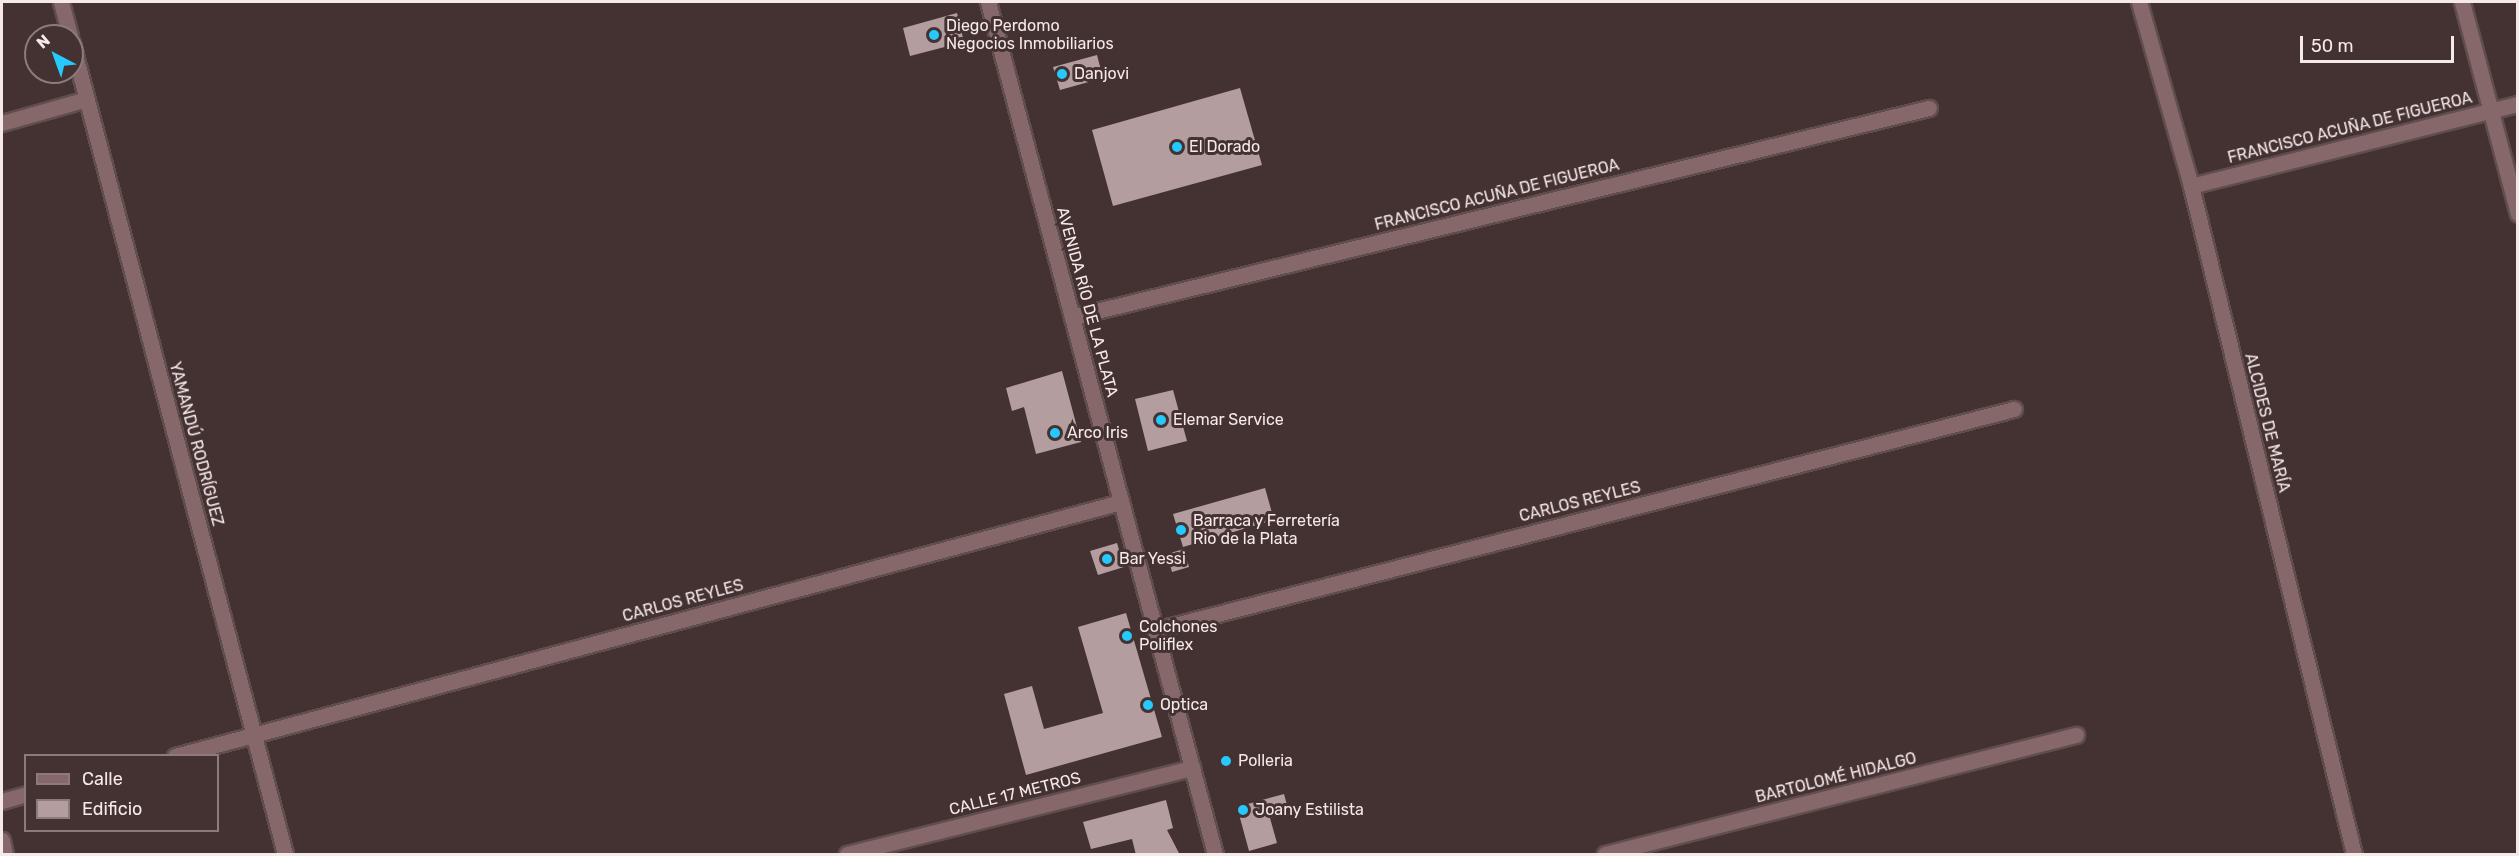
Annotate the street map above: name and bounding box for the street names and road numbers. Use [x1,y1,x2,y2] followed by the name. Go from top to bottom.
[2225,88,2475,168] street label: FRANCISCO ACUÑA DE FIGUEROA
[1372,155,1622,235] street label: FRANCISCO ACUÑA DE FIGUEROA
[1052,205,1122,399] street label: AVENIDA RÍO DE LA PLATA
[2240,351,2294,495] street label: ALCIDES DE MARÍA
[165,360,227,528] street label: YAMANDÚ RODRÍGUEZ
[1517,478,1643,526] street label: CARLOS REYLES
[620,576,746,626] street label: CARLOS REYLES
[1753,749,1919,807] street label: BARTOLOMÉ HIDALGO
[947,768,1083,820] street label: CALLE 17 METROS

